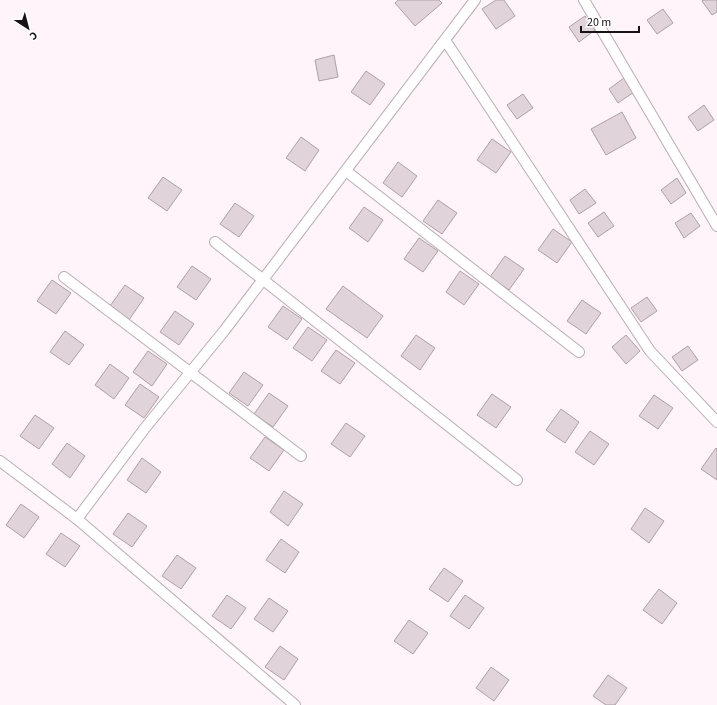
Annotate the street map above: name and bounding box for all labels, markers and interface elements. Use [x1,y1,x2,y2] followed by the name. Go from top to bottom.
[8,8,48,48] north arrow
[581,8,639,34] scale bar
[587,14,611,31] text: 20 m
[26,28,41,44] text: С

